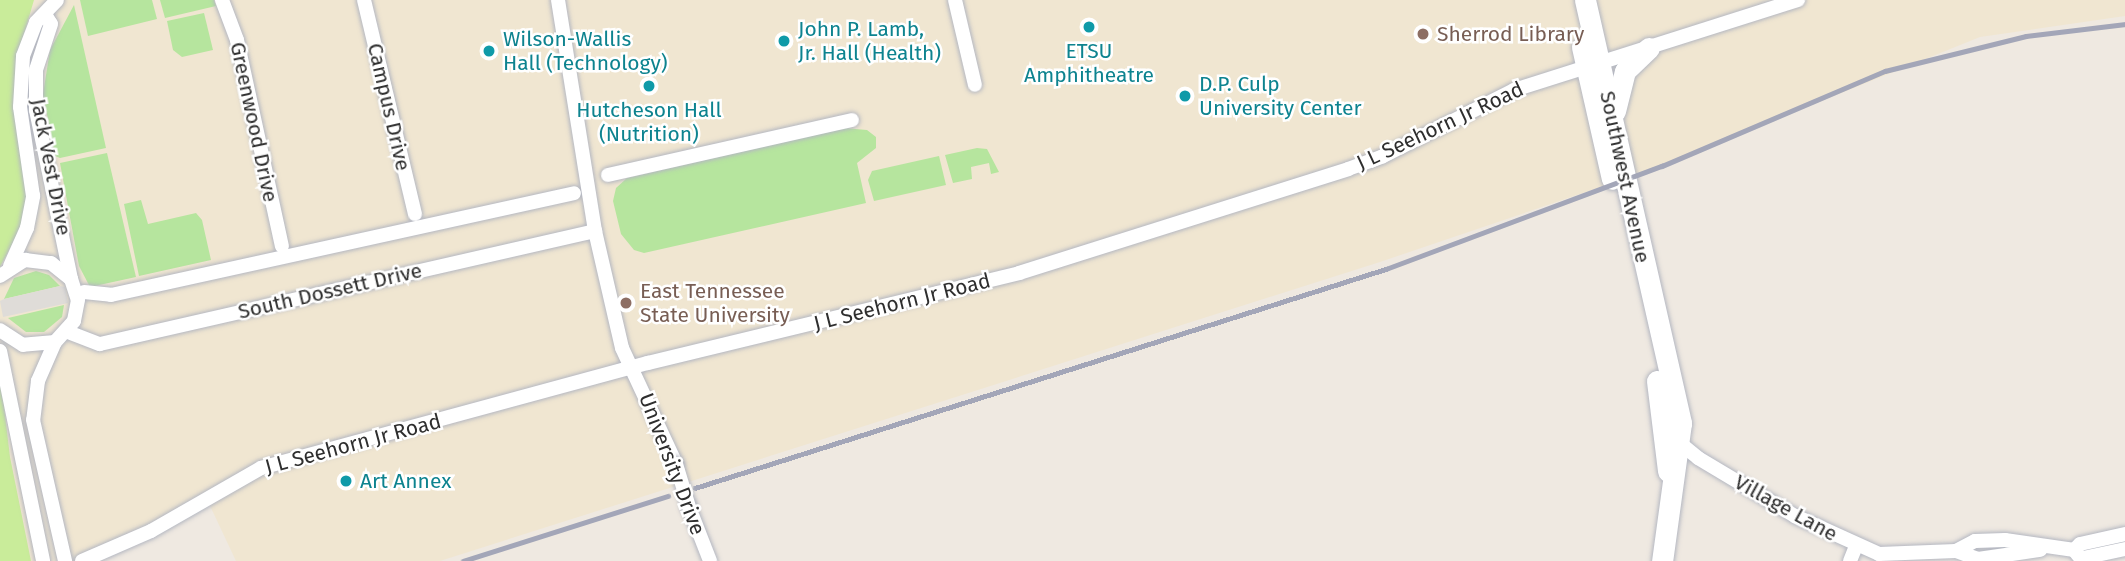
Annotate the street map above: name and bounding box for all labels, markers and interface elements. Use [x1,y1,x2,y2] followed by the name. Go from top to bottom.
[798,16,941,66] place label: John P. Lamb, Jr. Hall (Health)
[1081,19,1097,35] marker: ETSU Amphitheatre
[1437,21,1584,47] place label: Sherrod Library
[503,26,668,76] place label: Wilson-Wallis Hall (Technology)
[1415,26,1431,42] marker: Sherrod Library
[776,33,792,49] marker: John P. Lamb, Jr. Hall (Health)
[1024,38,1154,88] place label: ETSU Amphitheatre
[225,40,283,204] street label: Greenwood Drive
[362,41,416,173] street label: Campus Drive
[481,43,497,59] marker: Wilson-Wallis Hall (Technology)
[1199,71,1362,121] place label: D.P. Culp University Center
[1352,76,1528,176] street label: J L Seehorn Jr Road
[641,78,657,94] marker: Hutcheson Hall (Nutrition)
[1177,88,1193,104] marker: D.P. Culp University Center
[1594,89,1656,265] street label: Southwest Avenue
[25,96,77,238] street label: Jack Vest Drive
[576,97,722,147] place label: Hutcheson Hall (Nutrition)
[236,258,424,324] street label: South Dossett Drive
[811,268,993,336] street label: J L Seehorn Jr Road
[640,278,790,328] place label: East Tennessee State University
[618,295,634,311] marker: East Tennessee State University
[633,389,711,539] street label: University Drive
[262,408,444,480] street label: J L Seehorn Jr Road
[360,468,451,494] place label: Art Annex
[1730,469,1842,547] street label: Village Lane
[338,473,354,489] marker: Art Annex

